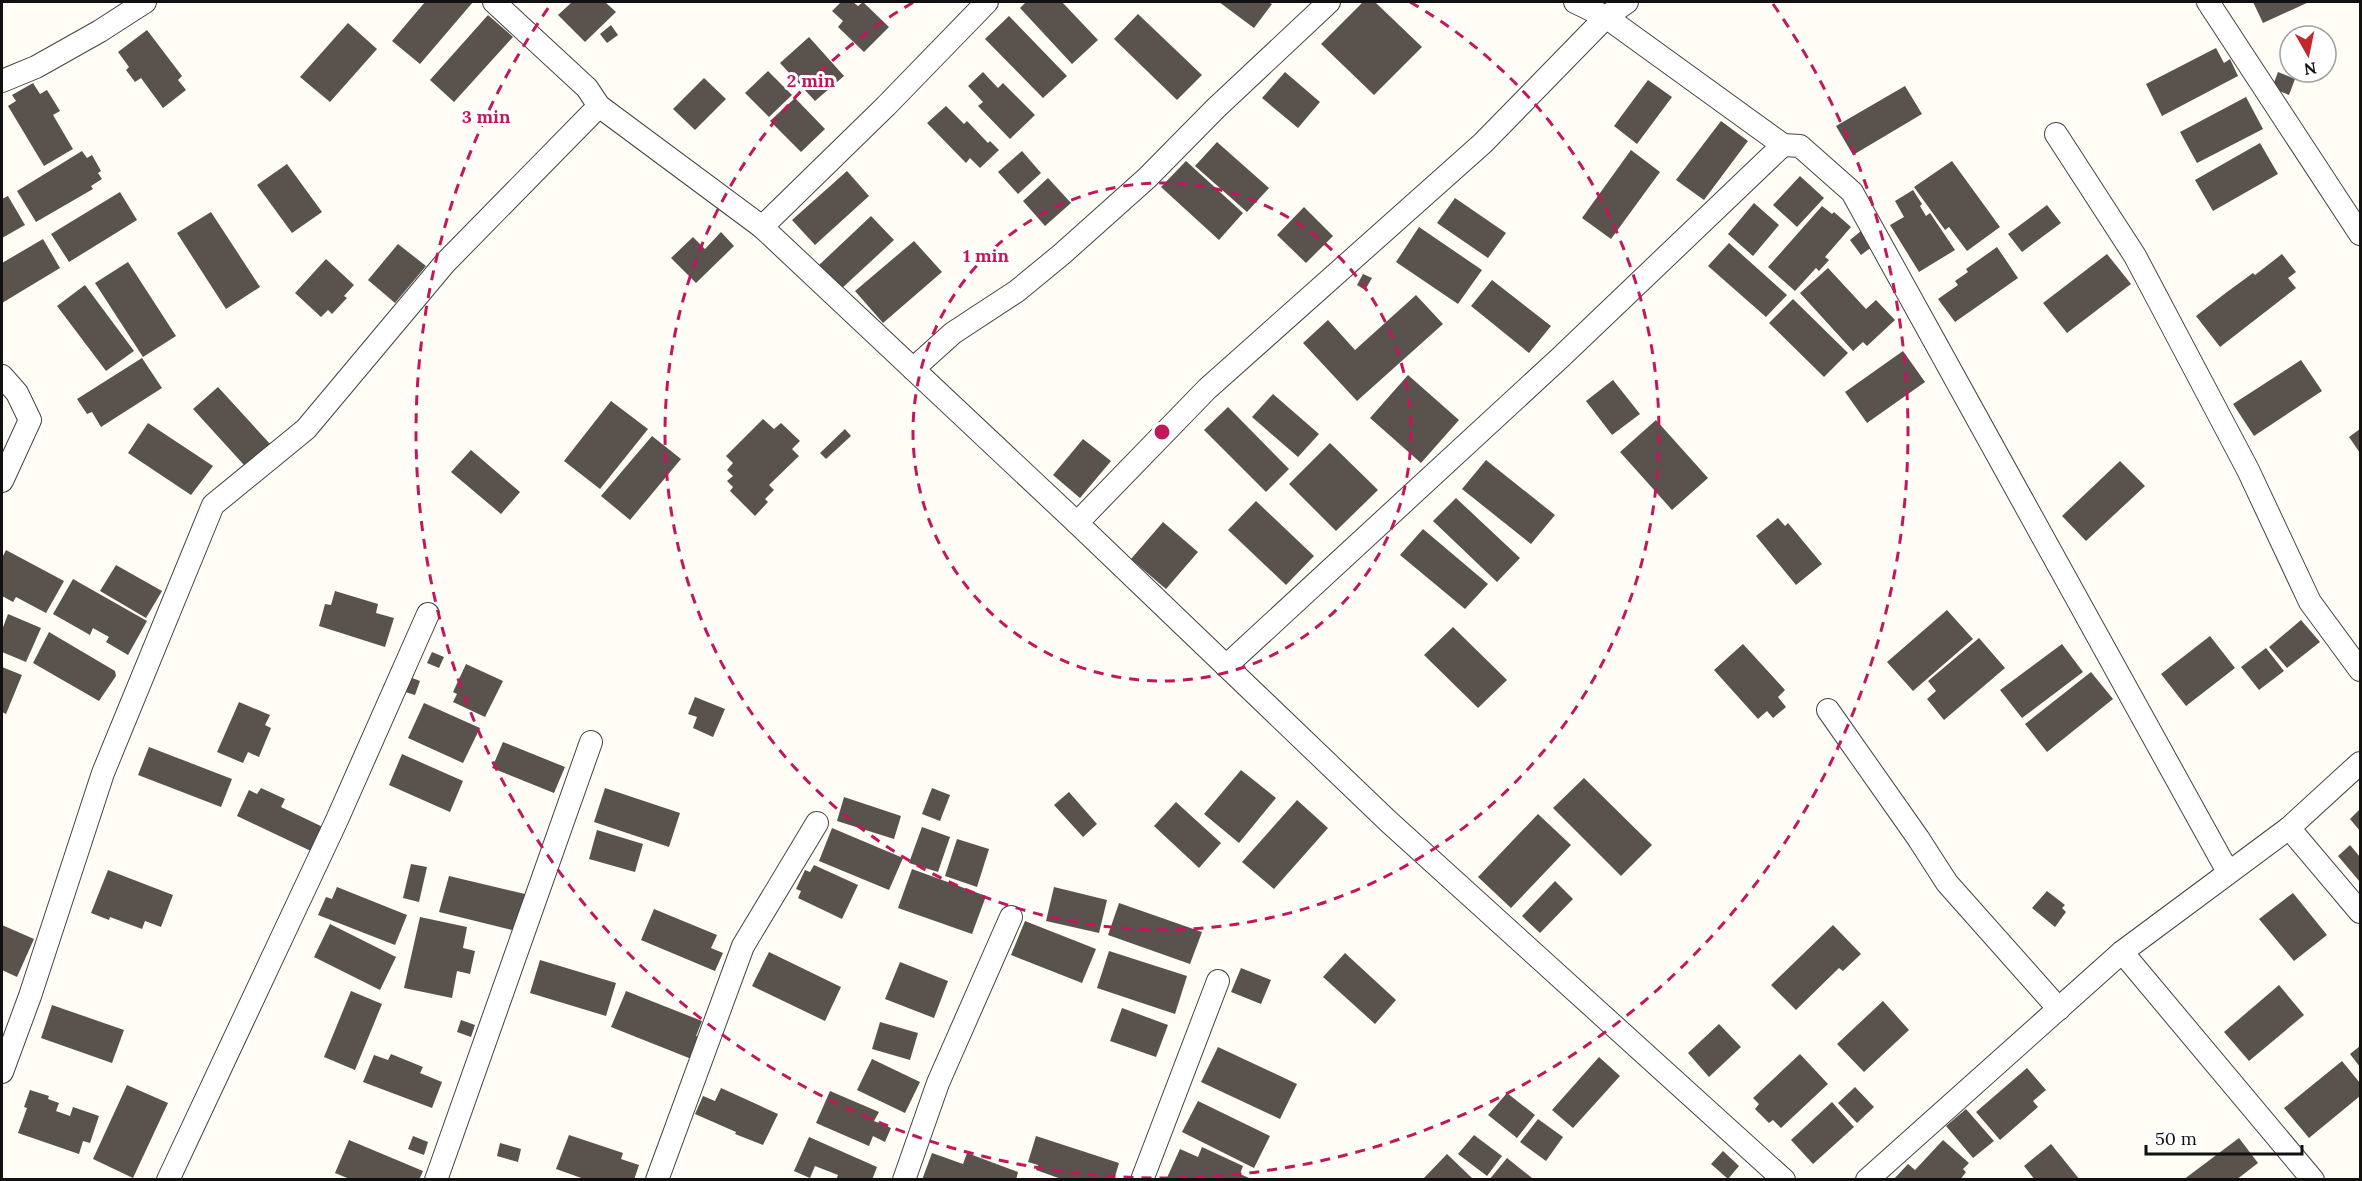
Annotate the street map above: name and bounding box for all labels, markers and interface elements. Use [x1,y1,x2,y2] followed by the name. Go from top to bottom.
[2278,24,2338,84] north arrow
[2303,58,2318,80] text: N
[787,69,836,92] text: 2 min
[462,105,511,128] text: 3 min
[963,244,1009,267] text: 1 min
[1152,422,1172,442] centre of rings
[2146,1118,2302,1156] scale bar
[2155,1127,2197,1150] text: 50 m

